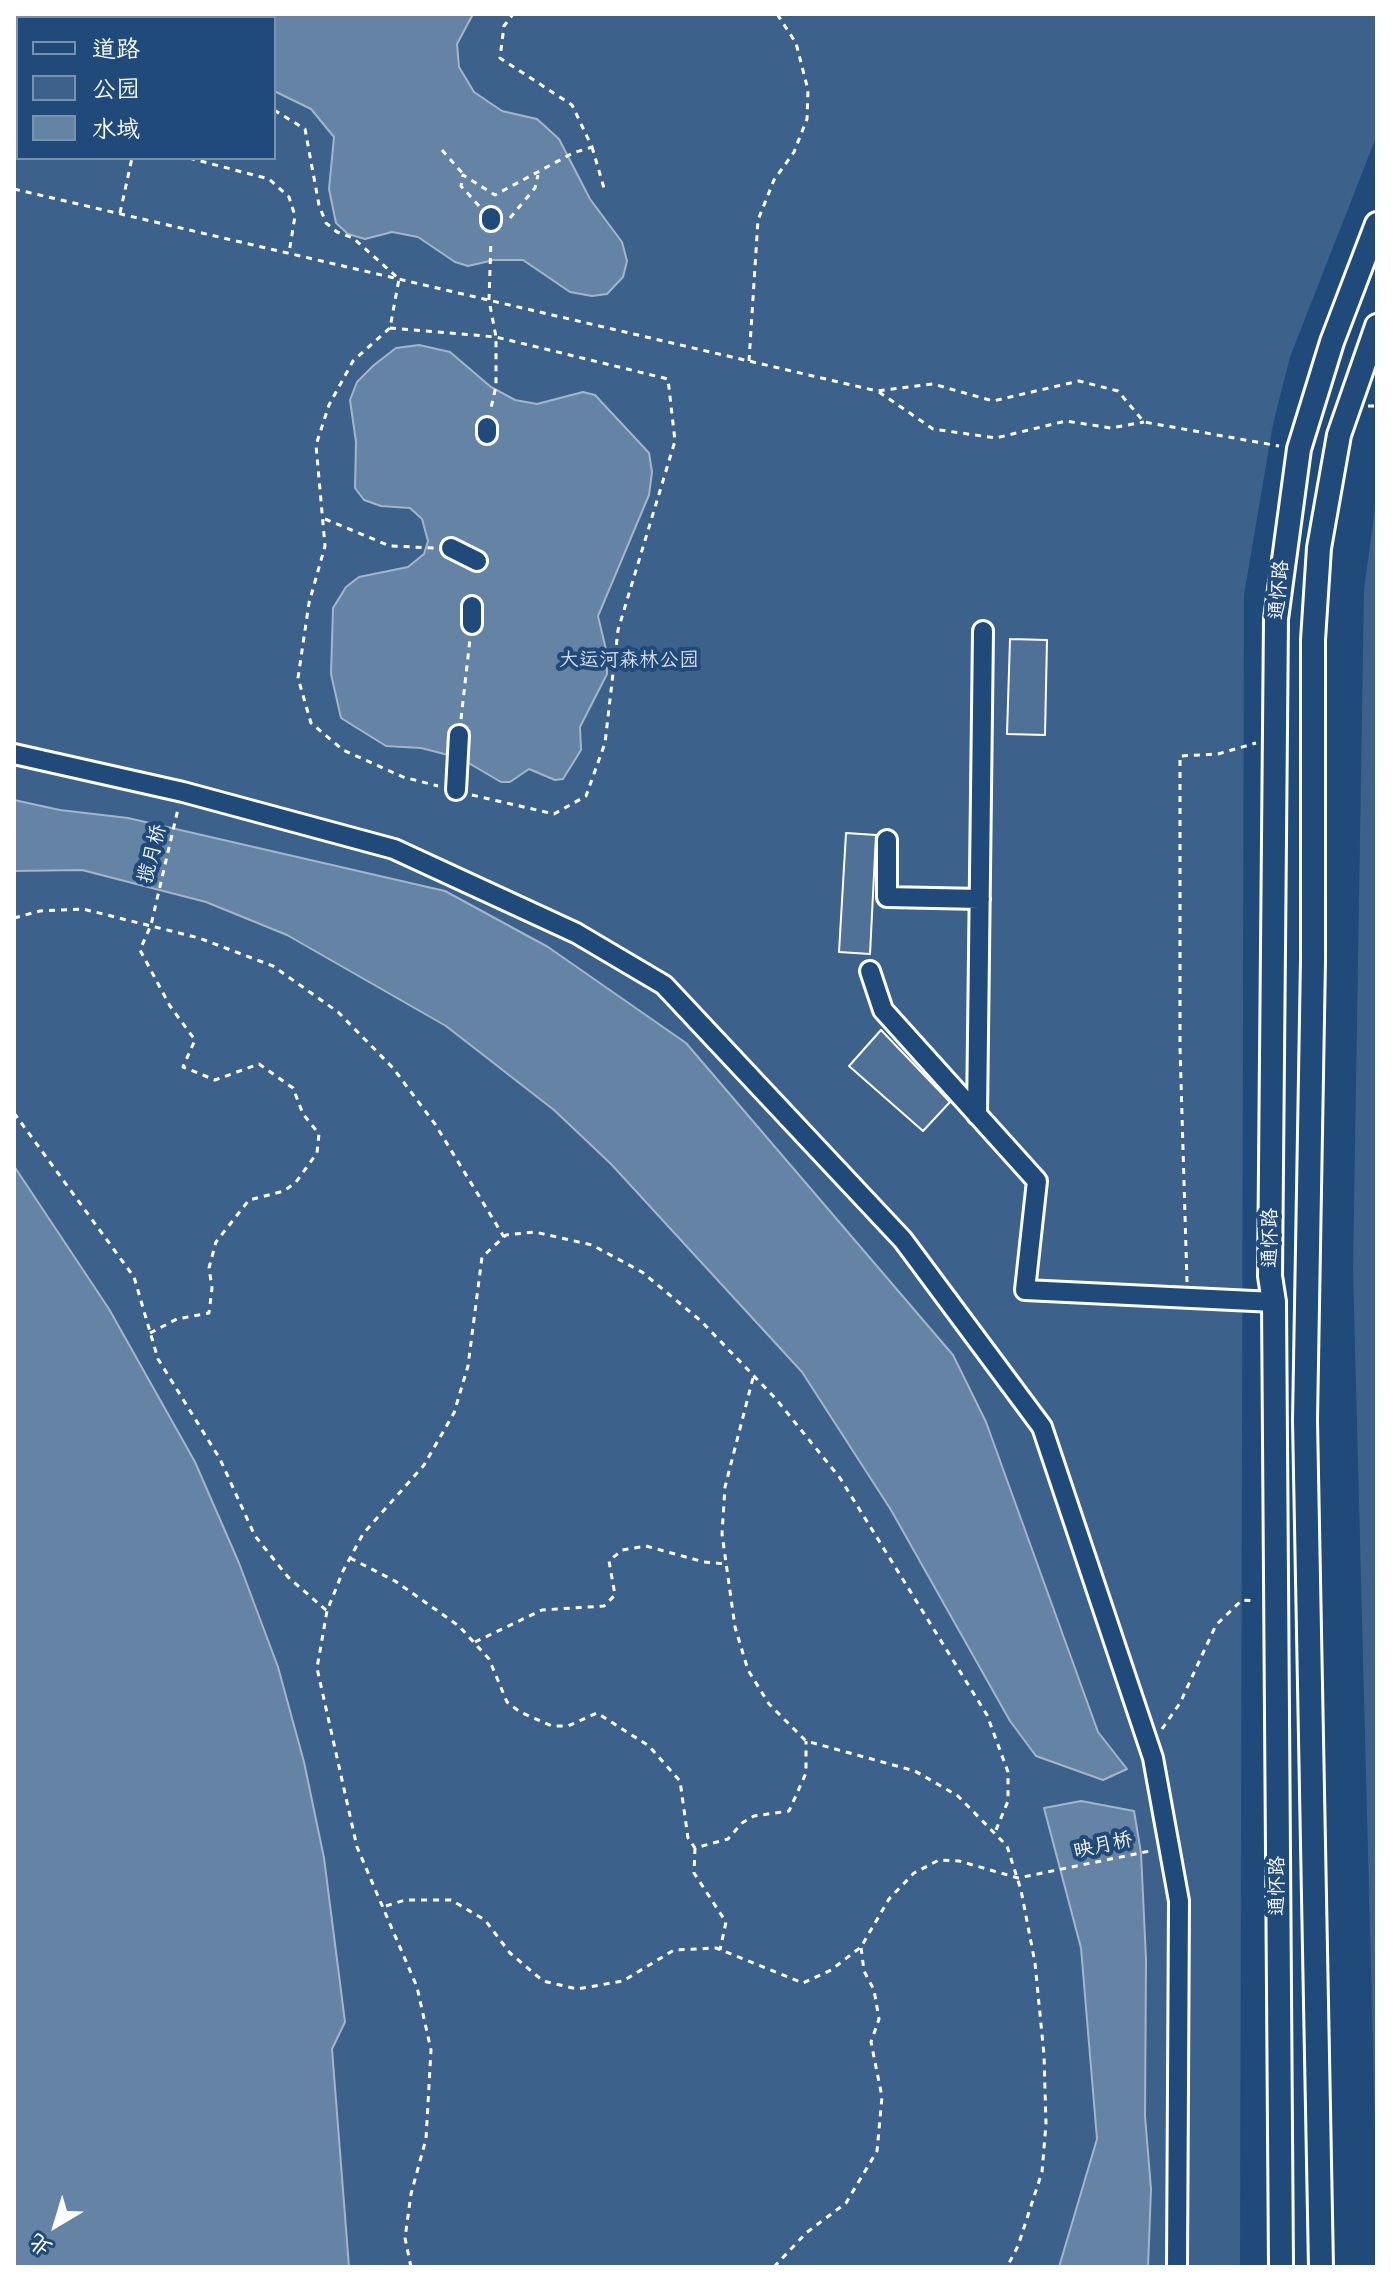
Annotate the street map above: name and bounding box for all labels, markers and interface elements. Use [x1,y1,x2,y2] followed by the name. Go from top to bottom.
[16,16,276,160] legend
[92,35,140,64] text: 道路
[92,75,140,104] text: 公园
[92,115,140,144] text: 水域
[1265,559,1295,621] street label: 通怀路
[559,649,699,673] park label: 大运河森林公园
[134,822,172,886] street label: 揽月桥
[1259,1208,1283,1268] street label: 通怀路
[1071,1828,1135,1864] street label: 映月桥
[1266,1856,1290,1916] street label: 通怀路
[16,2185,96,2265] north arrow
[24,2227,58,2262] text: 北

